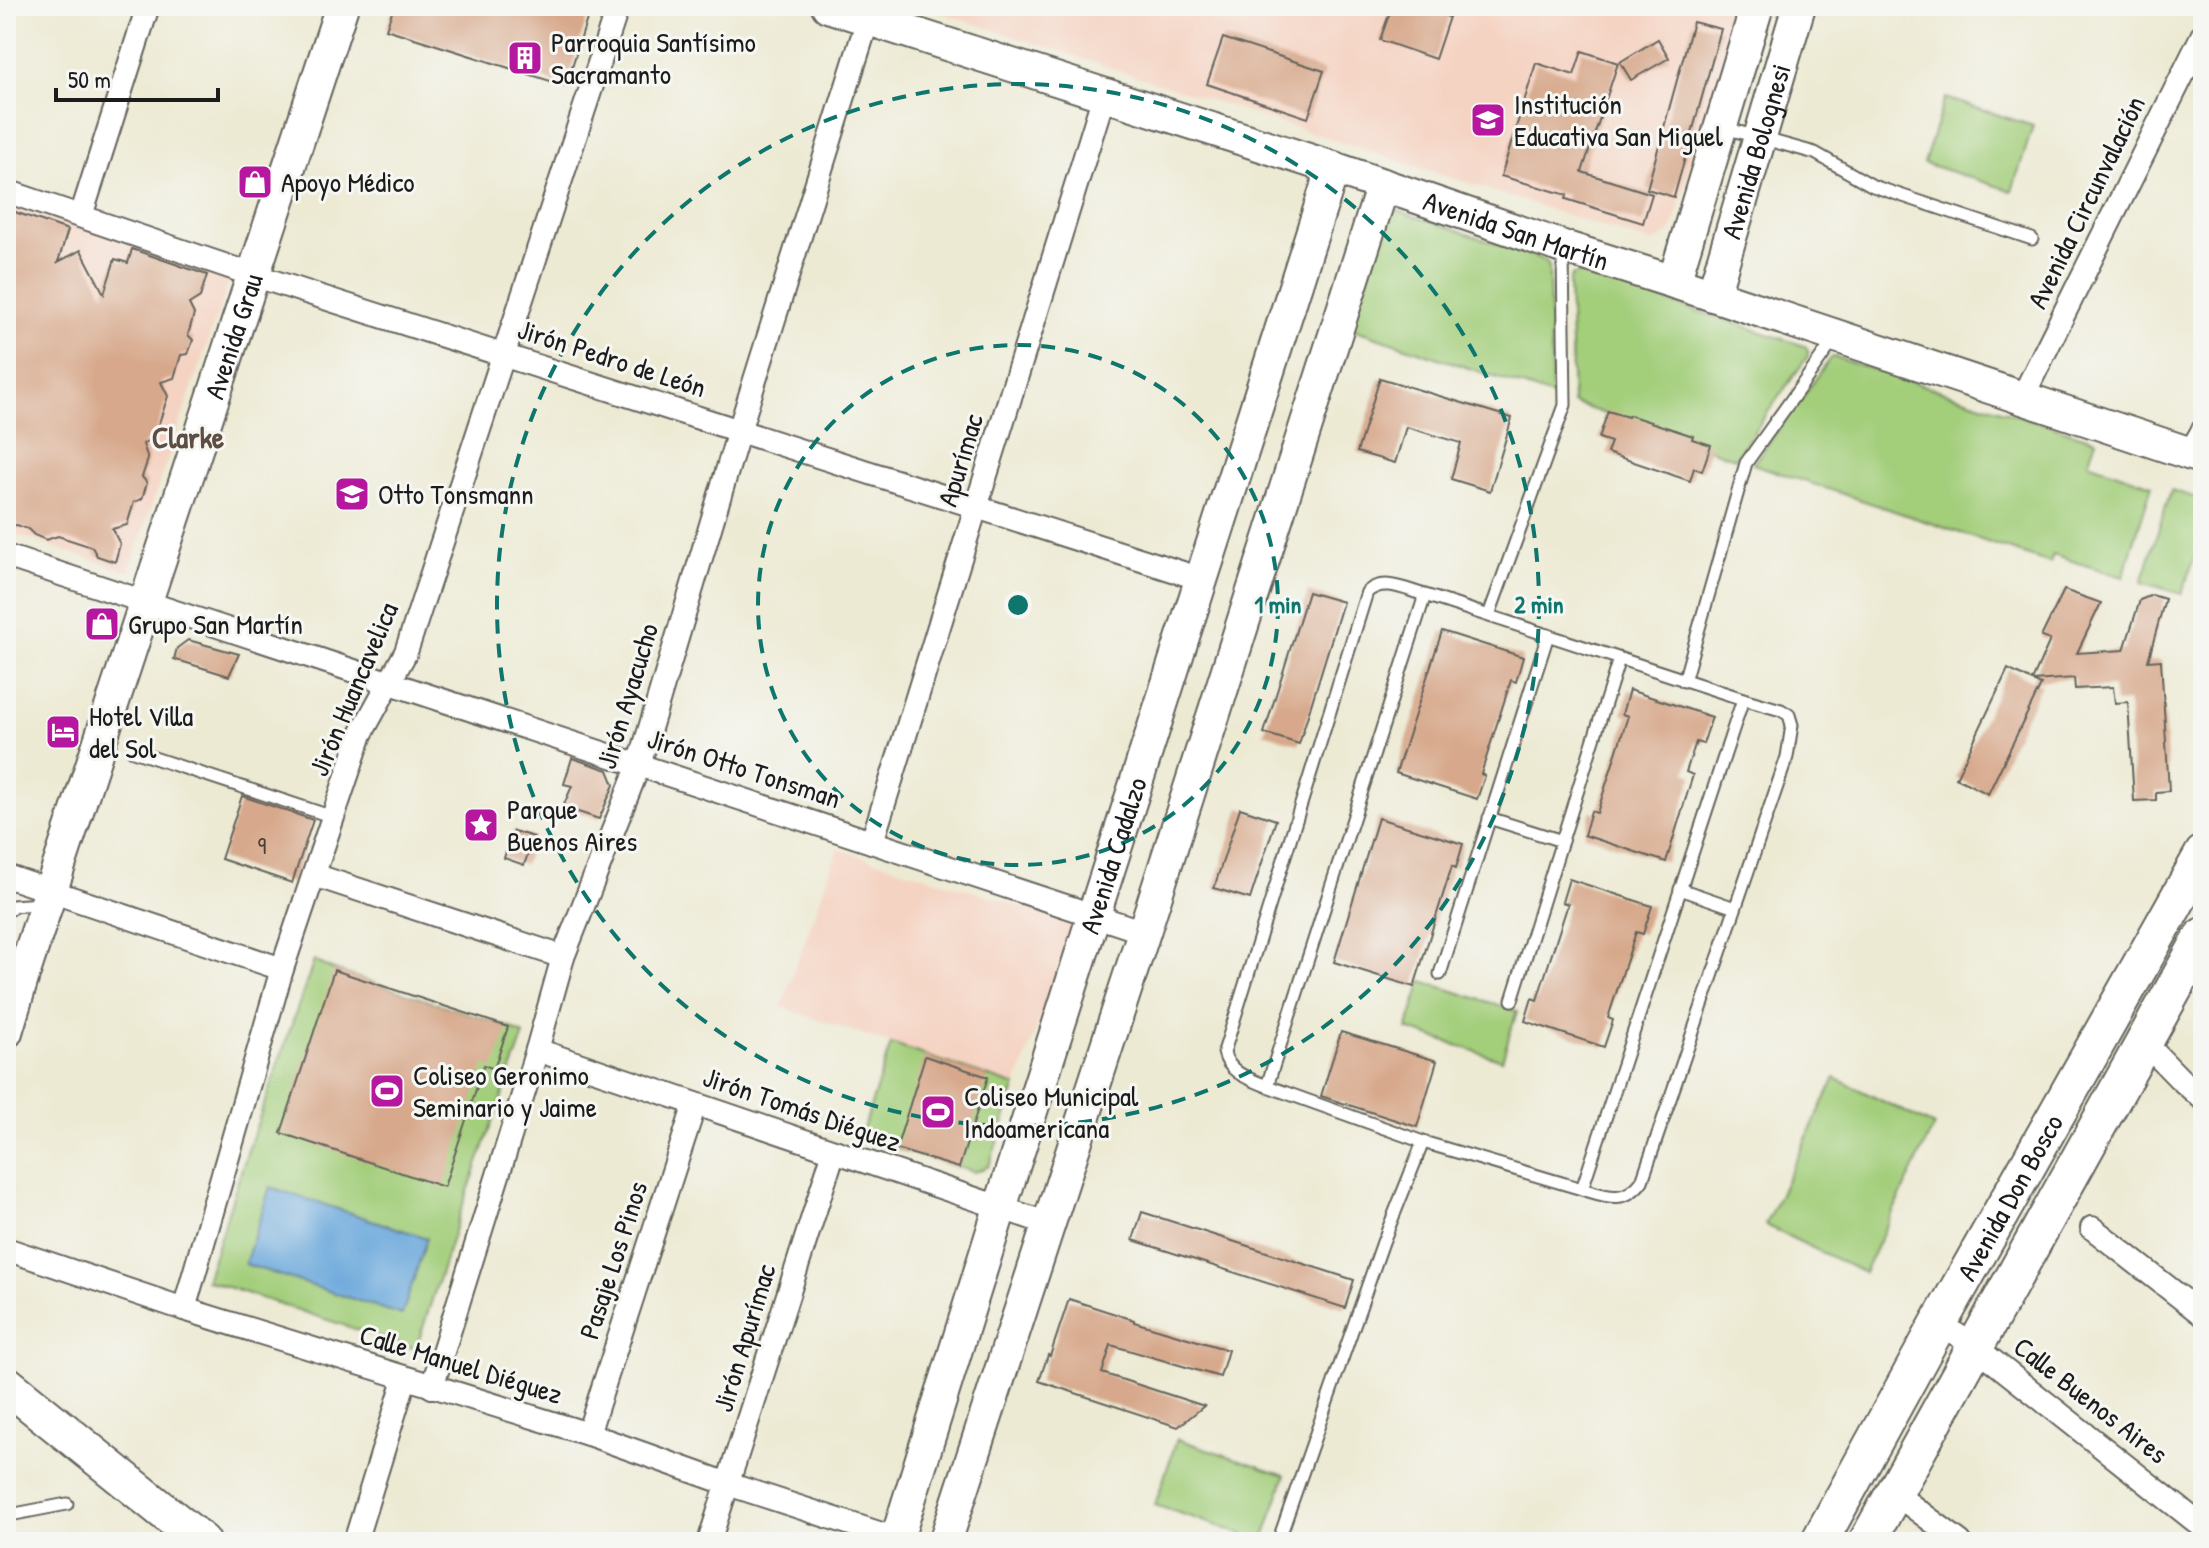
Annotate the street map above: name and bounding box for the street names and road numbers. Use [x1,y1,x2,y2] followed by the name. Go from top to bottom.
[1712,59,1800,243] street label: Avenida Bolognesi
[2018,89,2154,315] street label: Avenida Circunvalación
[1419,182,1614,279] street label: Avenida San Martín
[195,269,272,404] street label: Avenida Grau
[513,310,711,406] street label: Jirón Pedro de León
[928,409,992,511] street label: Apurímac
[299,596,407,782] street label: Jirón Huancavelica
[587,619,667,773] street label: Jirón Ayacucho
[643,719,845,817] street label: Jirón Otto Tonsman
[1070,772,1156,939] street label: Avenida Cadalzo
[698,1057,906,1161] street label: Jirón Tomás Diéguez
[1948,1107,2072,1287] street label: Avenida Don Bosco
[570,1176,656,1344] street label: Pasaje Los Pinos
[704,1259,785,1417] street label: Jirón Apurímac
[355,1315,567,1413] street label: Calle Manuel Diéguez
[2006,1328,2176,1472] street label: Calle Buenos Aires

